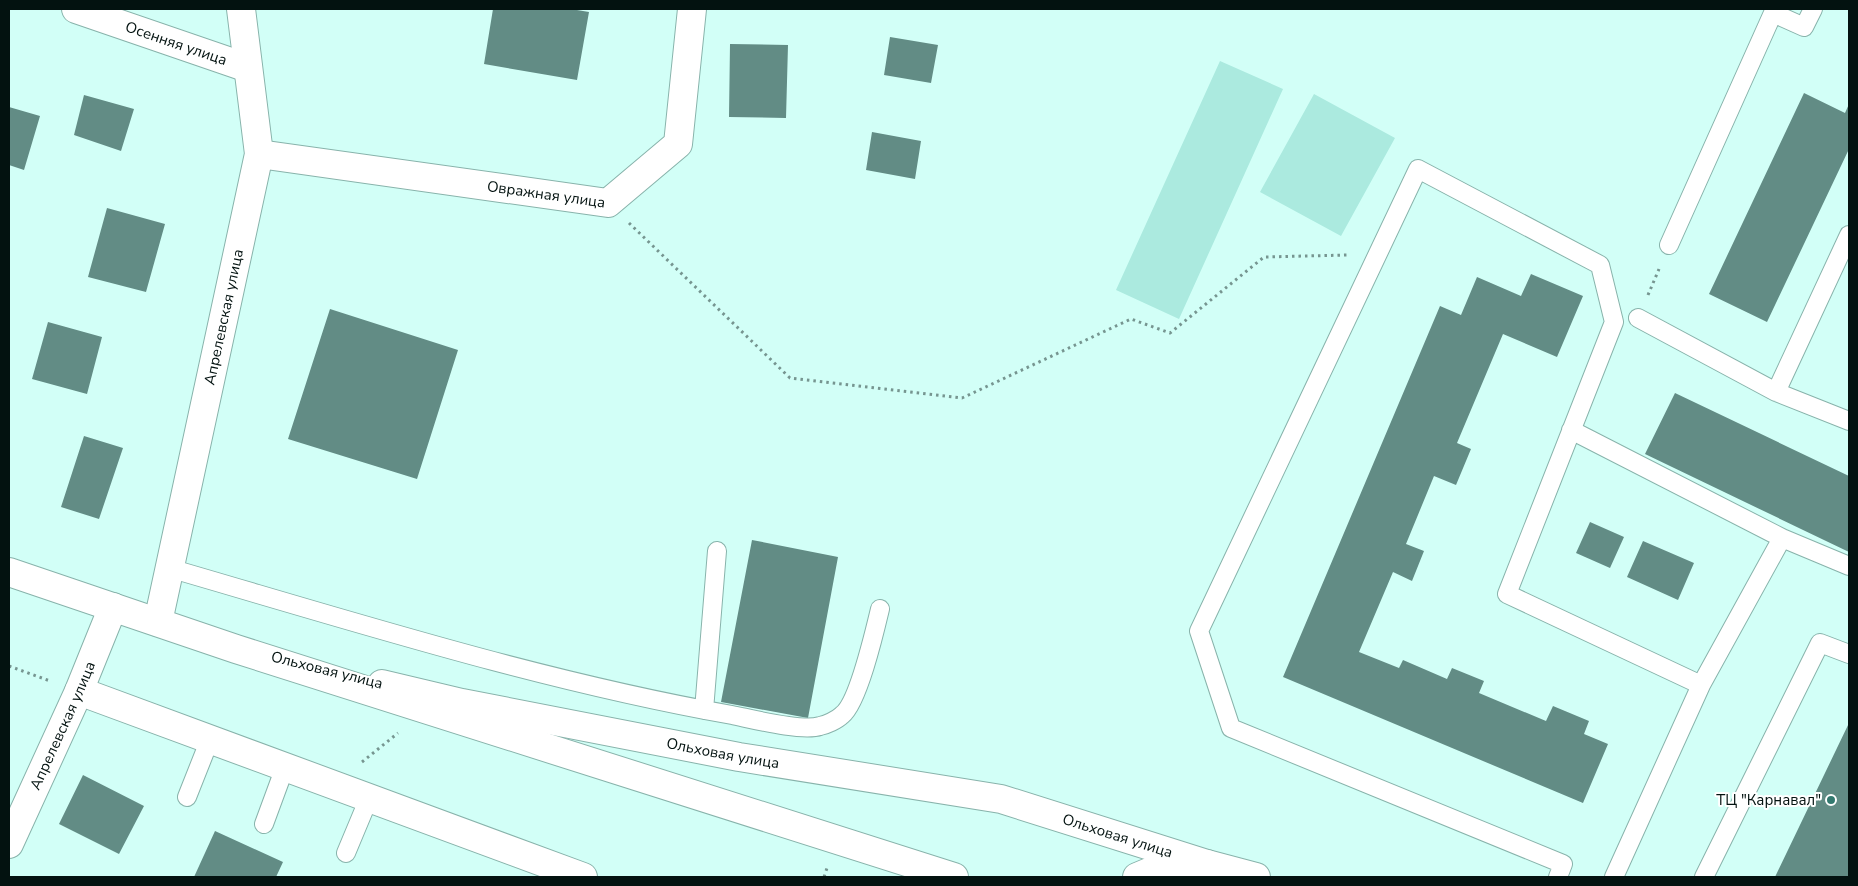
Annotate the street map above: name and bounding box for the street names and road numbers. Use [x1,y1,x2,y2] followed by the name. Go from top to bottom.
[123,17,230,70] street label: Осенняя улица
[486,176,607,213] street label: Овражная улица
[199,247,248,387] street label: Апрелевская улица
[269,646,385,694] street label: Ольховая улица
[25,658,100,793] street label: Апрелевская улица
[665,733,781,773] street label: Ольховая улица
[1060,809,1175,863] street label: Ольховая улица

